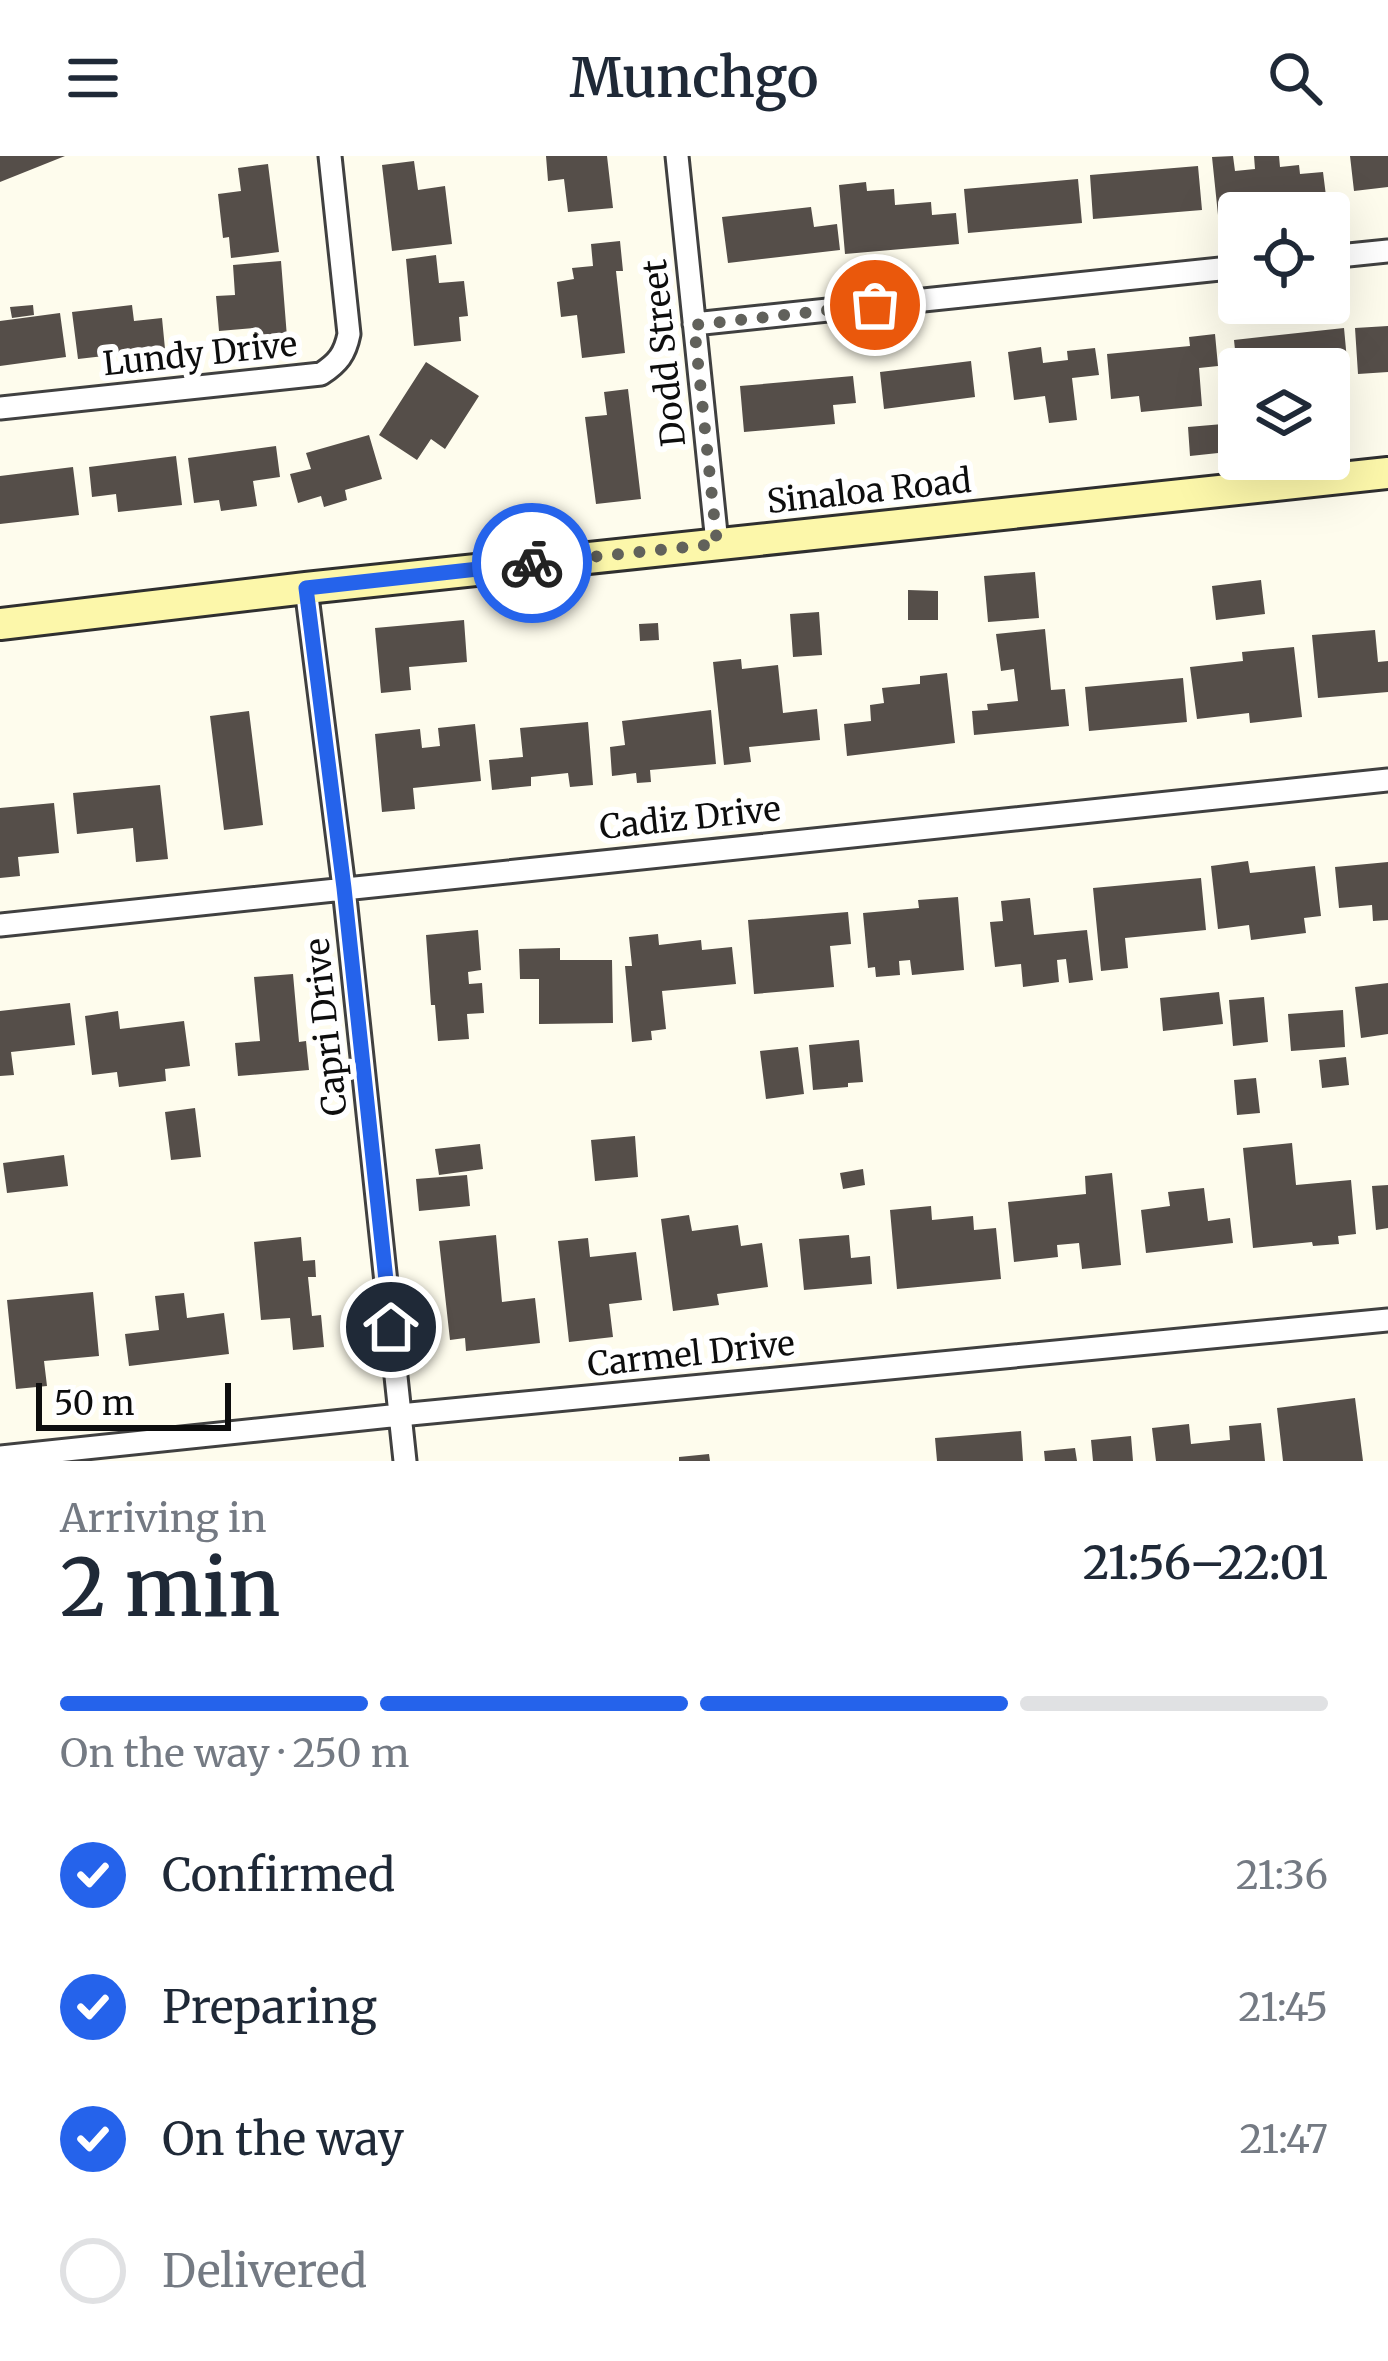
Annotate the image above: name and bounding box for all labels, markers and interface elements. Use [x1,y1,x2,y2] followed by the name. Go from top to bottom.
[569,44,819,112] text: Munchgo
[60,45,126,111] icon: menu
[1262,45,1328,111] icon: search
[1218,192,1350,480] map controls
[1218,192,1350,324] button: locate
[824,254,926,356] pin
[634,257,694,448] street label: Dodd Street
[842,272,908,338] icon: bag
[101,323,299,385] street label: Lundy Drive
[1218,348,1350,480] button: layers
[765,460,973,522] street label: Sinaloa Road
[472,503,592,623] courier
[499,530,565,596] icon: bike
[598,788,782,848] street label: Cadiz Drive
[296,936,356,1118] street label: Capri Drive
[340,1276,442,1378] pin
[358,1294,424,1360] icon: home
[585,1323,797,1385] street label: Carmel Drive
[36,1377,231,1430] scale bar
[54,1383,135,1424] text: 50 m
[60,1494,267,1543] text: Arriving in
[1083,1535,1328,1591] text: 21:56–22:01
[60,1539,280,1637] text: 2 min
[60,1729,410,1778] text: On the way · 250 m
[60,1842,126,1908] icon: check
[162,1847,395,1903] text: Confirmed
[1236,1851,1328,1900] text: 21:36
[60,1974,126,2040] icon: check
[162,1979,377,2035] text: Preparing
[1238,1983,1328,2032] text: 21:45
[60,2106,126,2172] icon: check
[162,2111,404,2167] text: On the way
[1239,2115,1328,2164] text: 21:47
[162,2243,367,2299] text: Delivered

